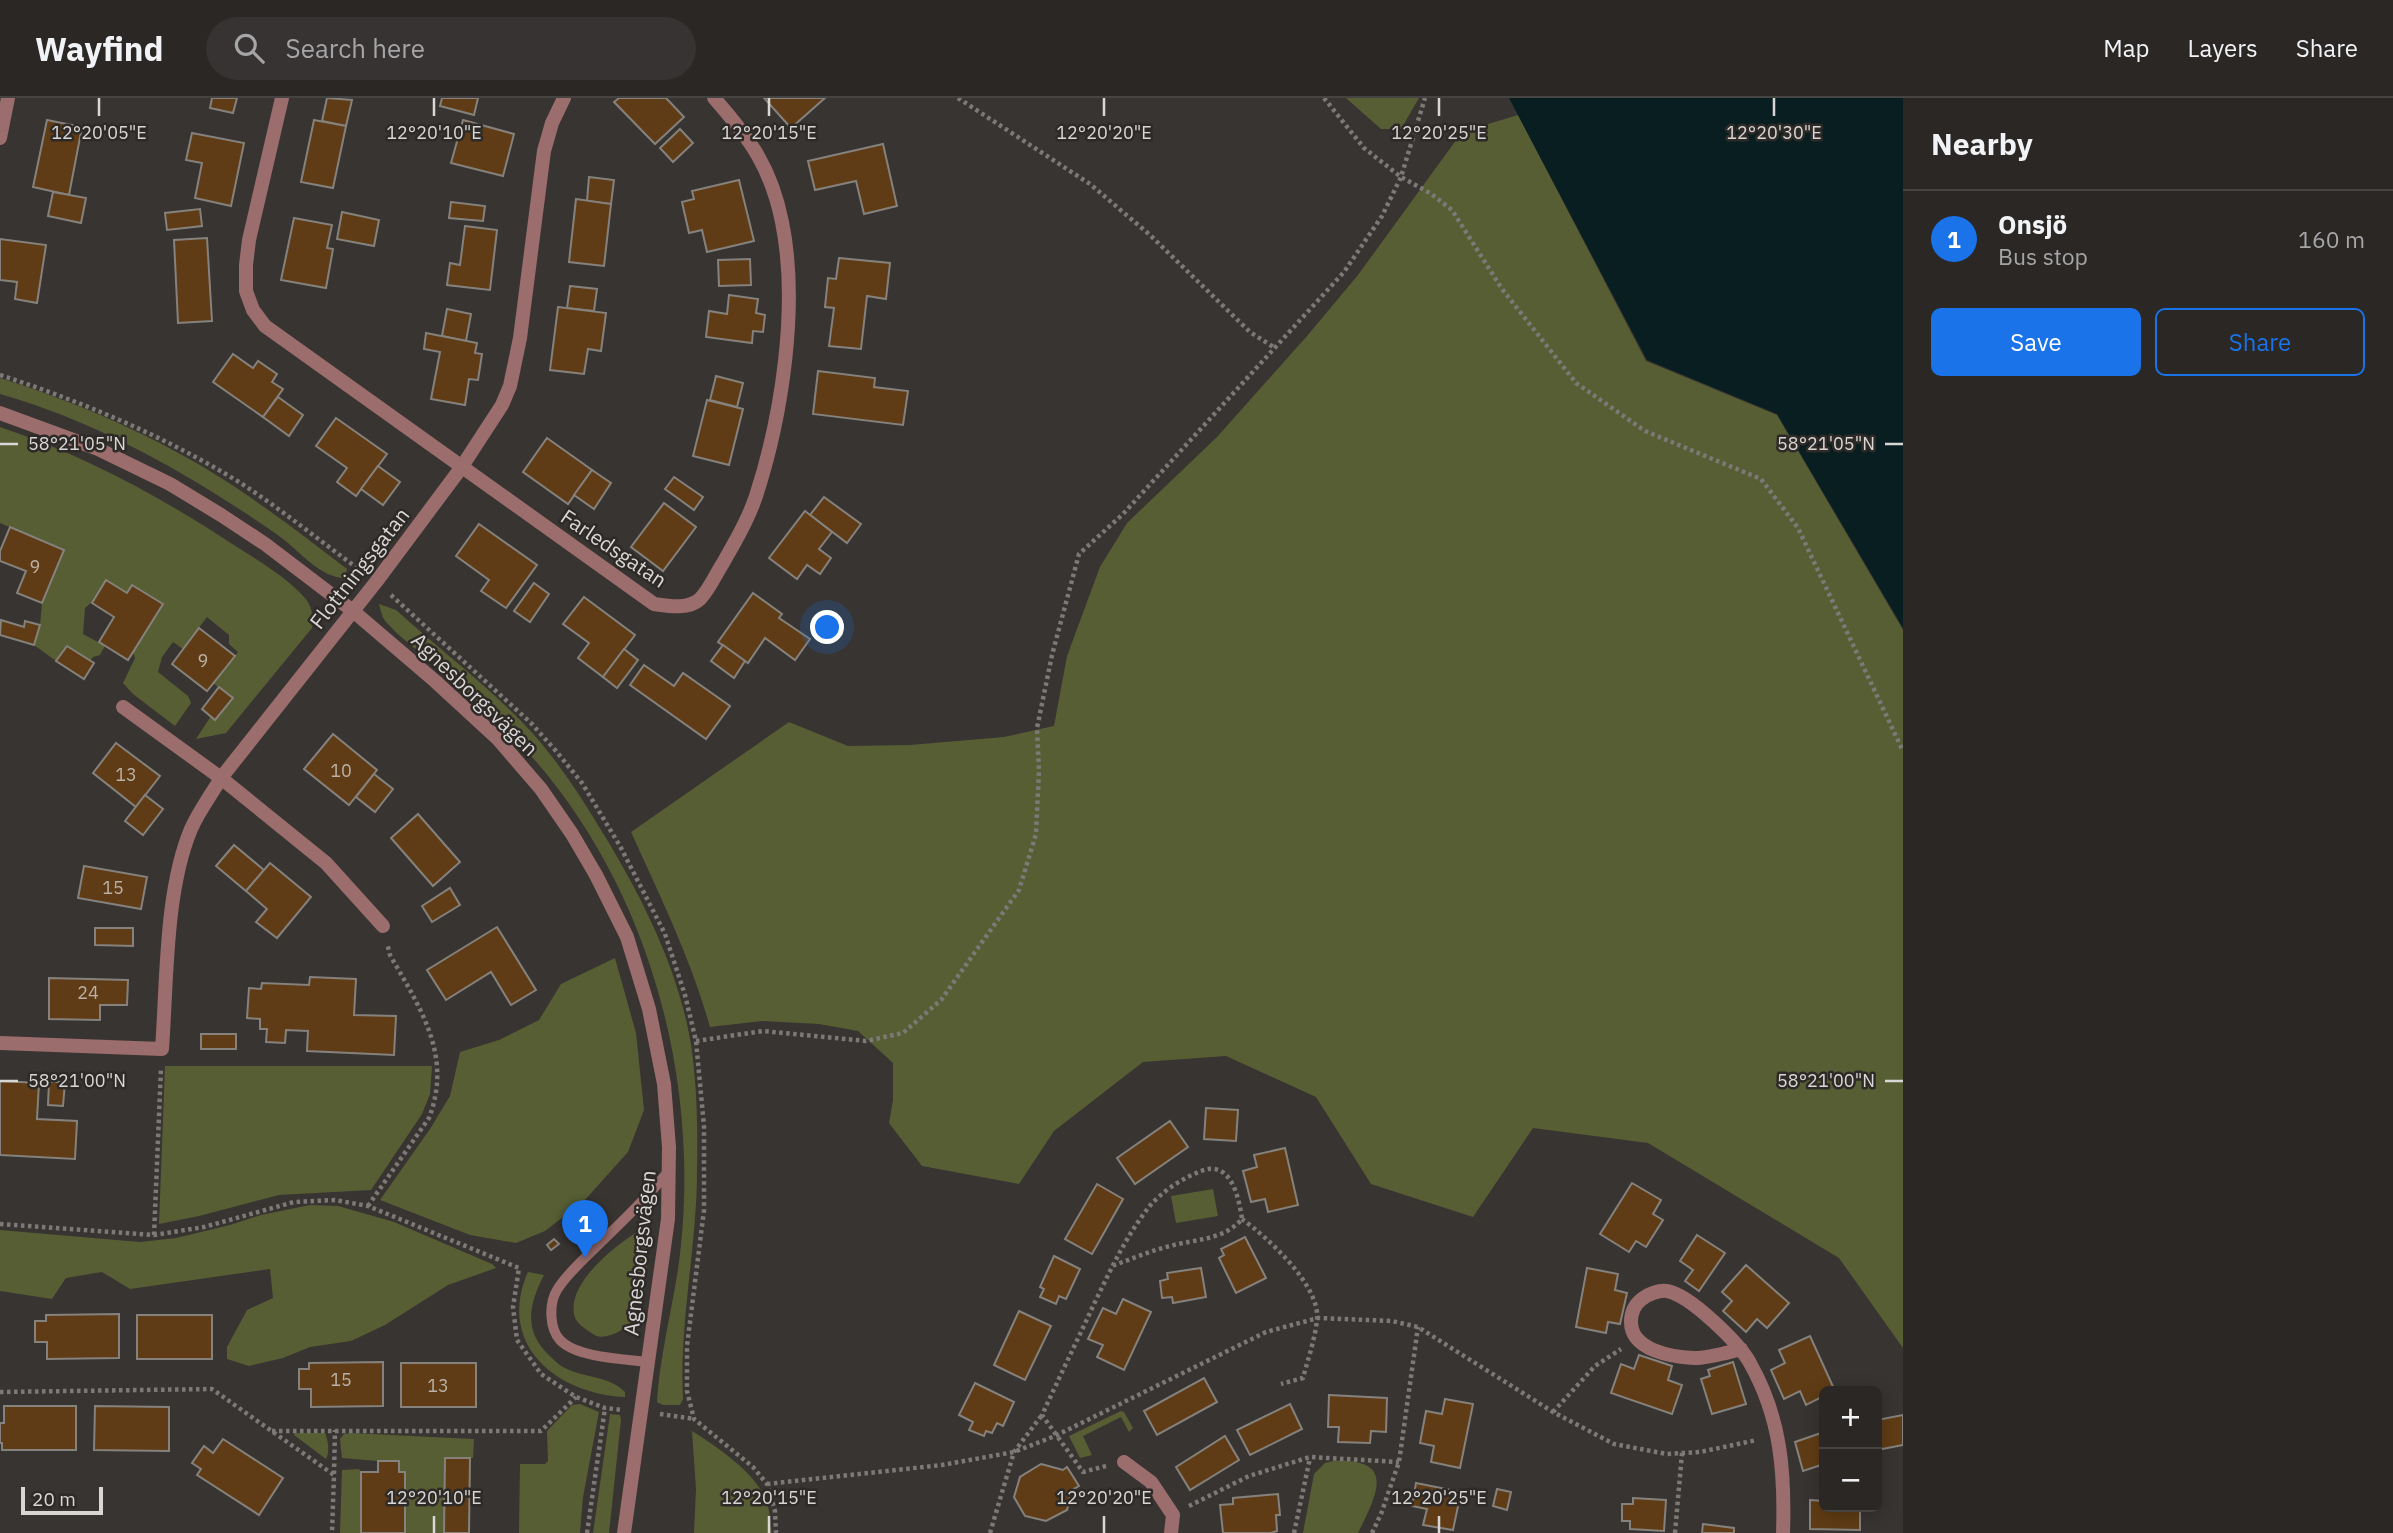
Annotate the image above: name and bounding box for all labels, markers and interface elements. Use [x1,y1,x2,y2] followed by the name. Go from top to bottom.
[206,17,696,80] search box
[35,27,164,70] text: Wayfind
[230,29,268,67] icon: search
[286,31,425,65] text: Search here
[2103,32,2150,64] text: Map
[2188,32,2258,64] text: Layers
[2296,32,2358,64] text: Share
[51,121,147,144] text: 12°20'05"E
[386,121,482,144] text: 12°20'10"E
[721,121,817,144] text: 12°20'15"E
[1056,121,1152,144] text: 12°20'20"E
[1391,121,1487,144] text: 12°20'25"E
[1726,121,1822,144] text: 12°20'30"E
[1931,124,2033,163] text: Nearby
[1998,207,2067,241] text: Onsjö
[1947,224,1961,254] text: 1
[2298,224,2365,254] text: 160 m
[1998,241,2088,271] text: Bus stop
[1931,308,2141,376] button: Save
[2155,308,2365,376] button: Share
[28,432,126,455] text: 58°21'05"N
[1777,432,1875,455] text: 58°21'05"N
[303,502,415,634] street label: Flottningsgatan
[556,502,672,594] street label: Farledsgatan
[30,555,40,578] house number: 9
[810,610,844,644] your location
[405,626,545,762] street label: Agnesborgsvägen
[198,649,208,672] house number: 9
[330,759,352,782] house number: 10
[115,763,137,786] house number: 13
[102,876,124,899] house number: 15
[77,981,99,1004] house number: 24
[28,1069,126,1092] text: 58°21'00"N
[1777,1069,1875,1092] text: 58°21'00"N
[616,1169,662,1337] street label: Agnesborgsvägen
[562,1200,608,1258] pin: 1
[330,1368,352,1391] house number: 15
[427,1374,449,1397] house number: 13
[1819,1386,1882,1512] map controls
[1819,1386,1882,1449] button: +
[1819,1449,1882,1512] button: −
[21,1484,103,1516] scale bar
[386,1486,482,1509] text: 12°20'10"E
[721,1486,817,1509] text: 12°20'15"E
[1056,1486,1152,1509] text: 12°20'20"E
[1391,1486,1487,1509] text: 12°20'25"E
[32,1487,76,1511] text: 20 m

